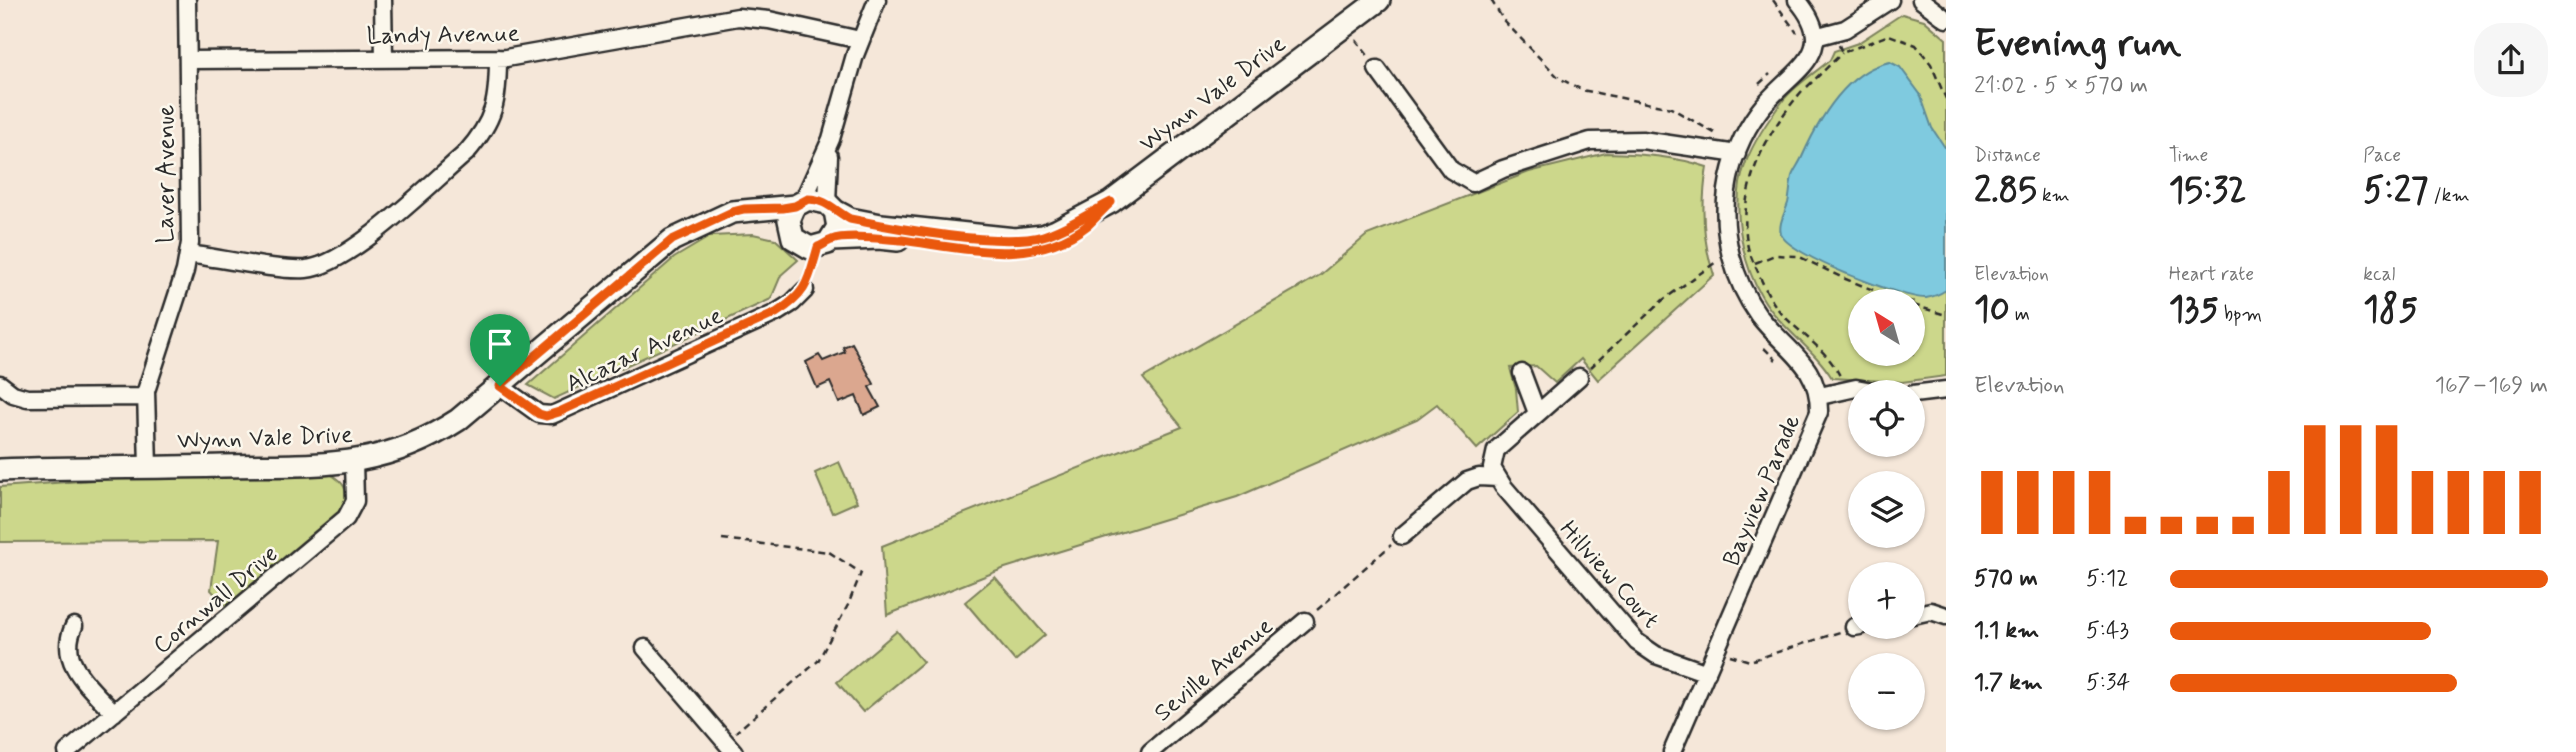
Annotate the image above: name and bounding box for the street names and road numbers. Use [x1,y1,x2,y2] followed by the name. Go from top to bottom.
[366,19,520,52] street label: Landy Avenue
[1134,29,1292,159] street label: Wynn Vale Drive
[151,105,182,243] street label: Laver Avenue
[561,300,728,400] street label: Alcazar Avenue
[1717,410,1808,571] street label: Bayview Parade
[177,420,353,457] street label: Wynn Vale Drive
[1552,515,1666,635] street label: Hillview Court
[147,539,285,661] street label: Cornwall Drive
[1148,611,1280,729] street label: Seville Avenue

